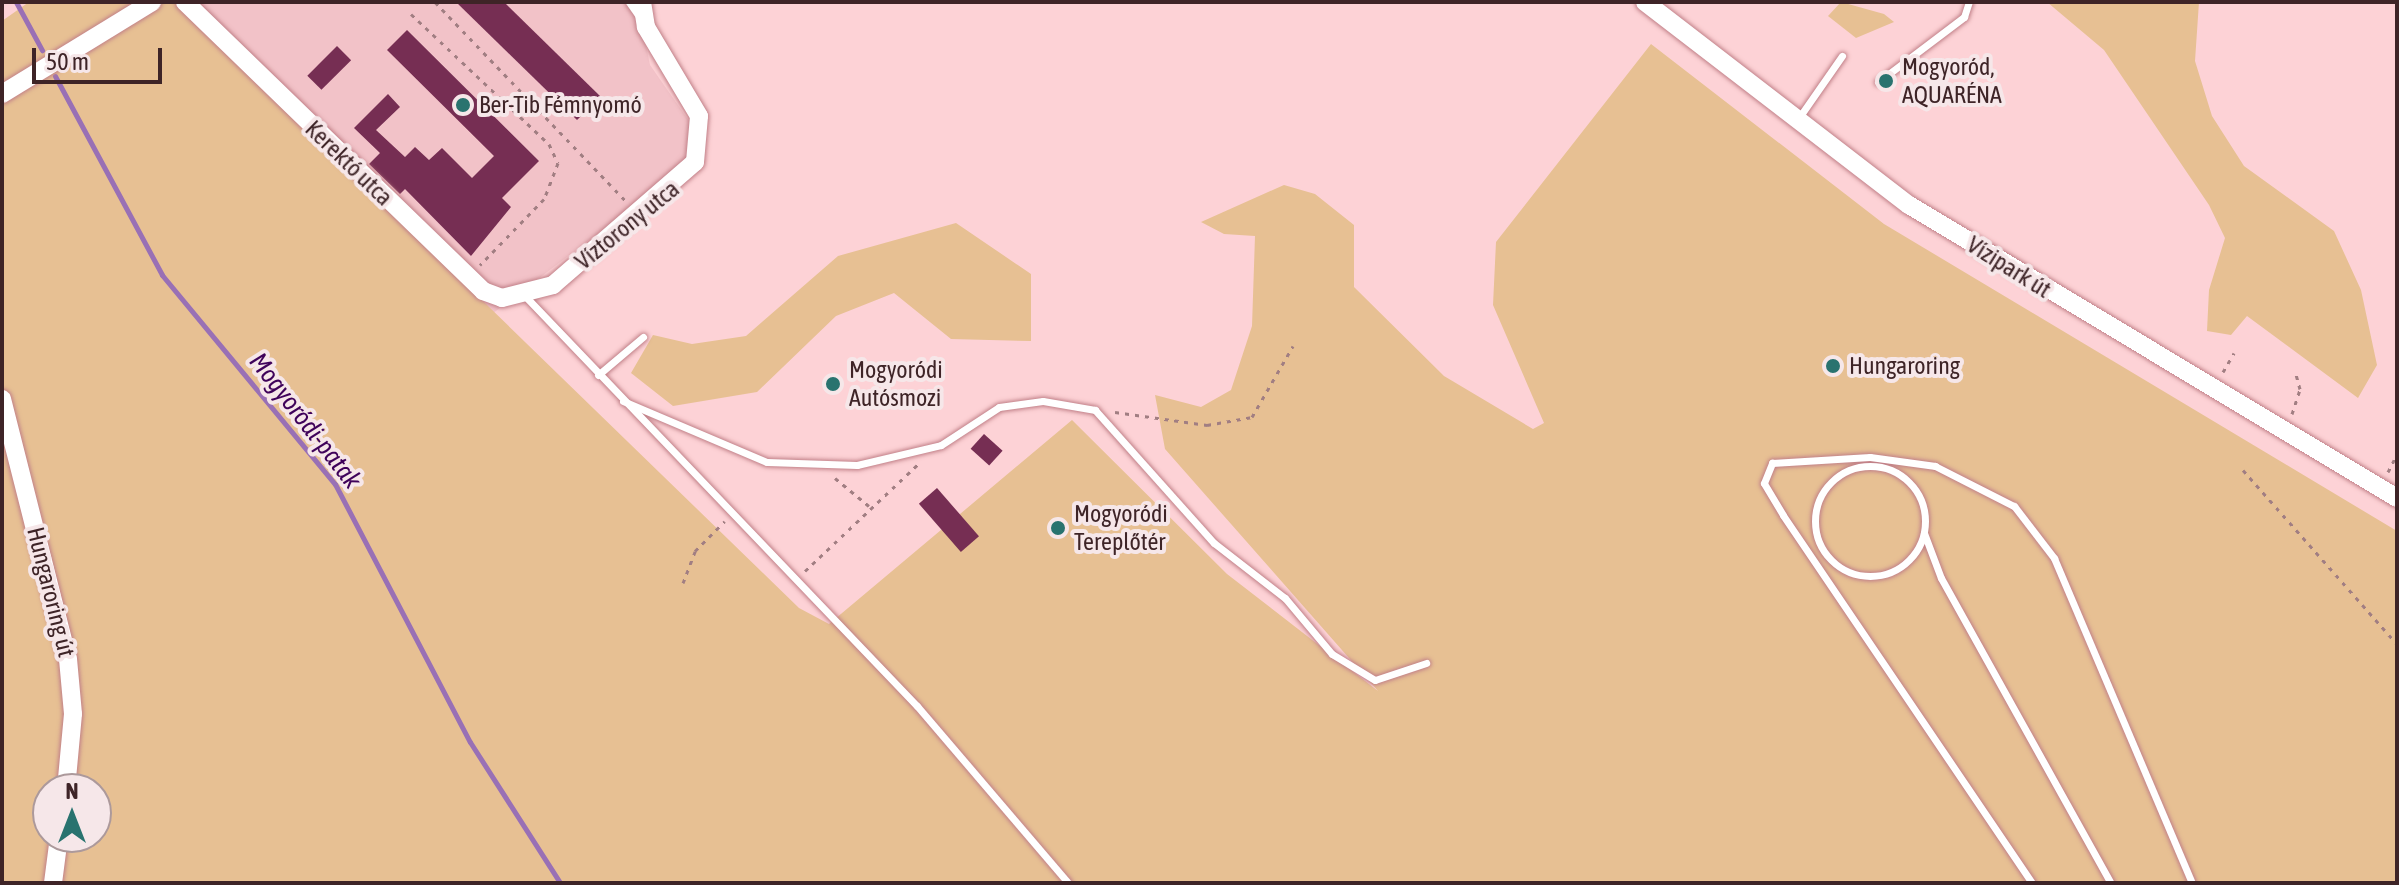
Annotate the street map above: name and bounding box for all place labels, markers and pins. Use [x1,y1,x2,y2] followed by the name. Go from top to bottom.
[1902,53,2002,109] place label: Mogyoród, AQUARÉNA
[1877,72,1895,90] marker: Mogyoród, AQUARÉNA
[479,91,642,119] place label: Ber-Tib Fémnyomó
[454,96,472,114] marker: Ber-Tib Fémnyomó
[1849,352,1960,380] place label: Hungaroring
[849,356,943,412] place label: Mogyoródi Autósmozi
[1824,357,1842,375] marker: Hungaroring
[824,375,842,393] marker: Mogyoródi Autósmozi
[1074,500,1168,556] place label: Mogyoródi Tereplőtér
[1049,519,1067,537] marker: Mogyoródi Tereplőtér

